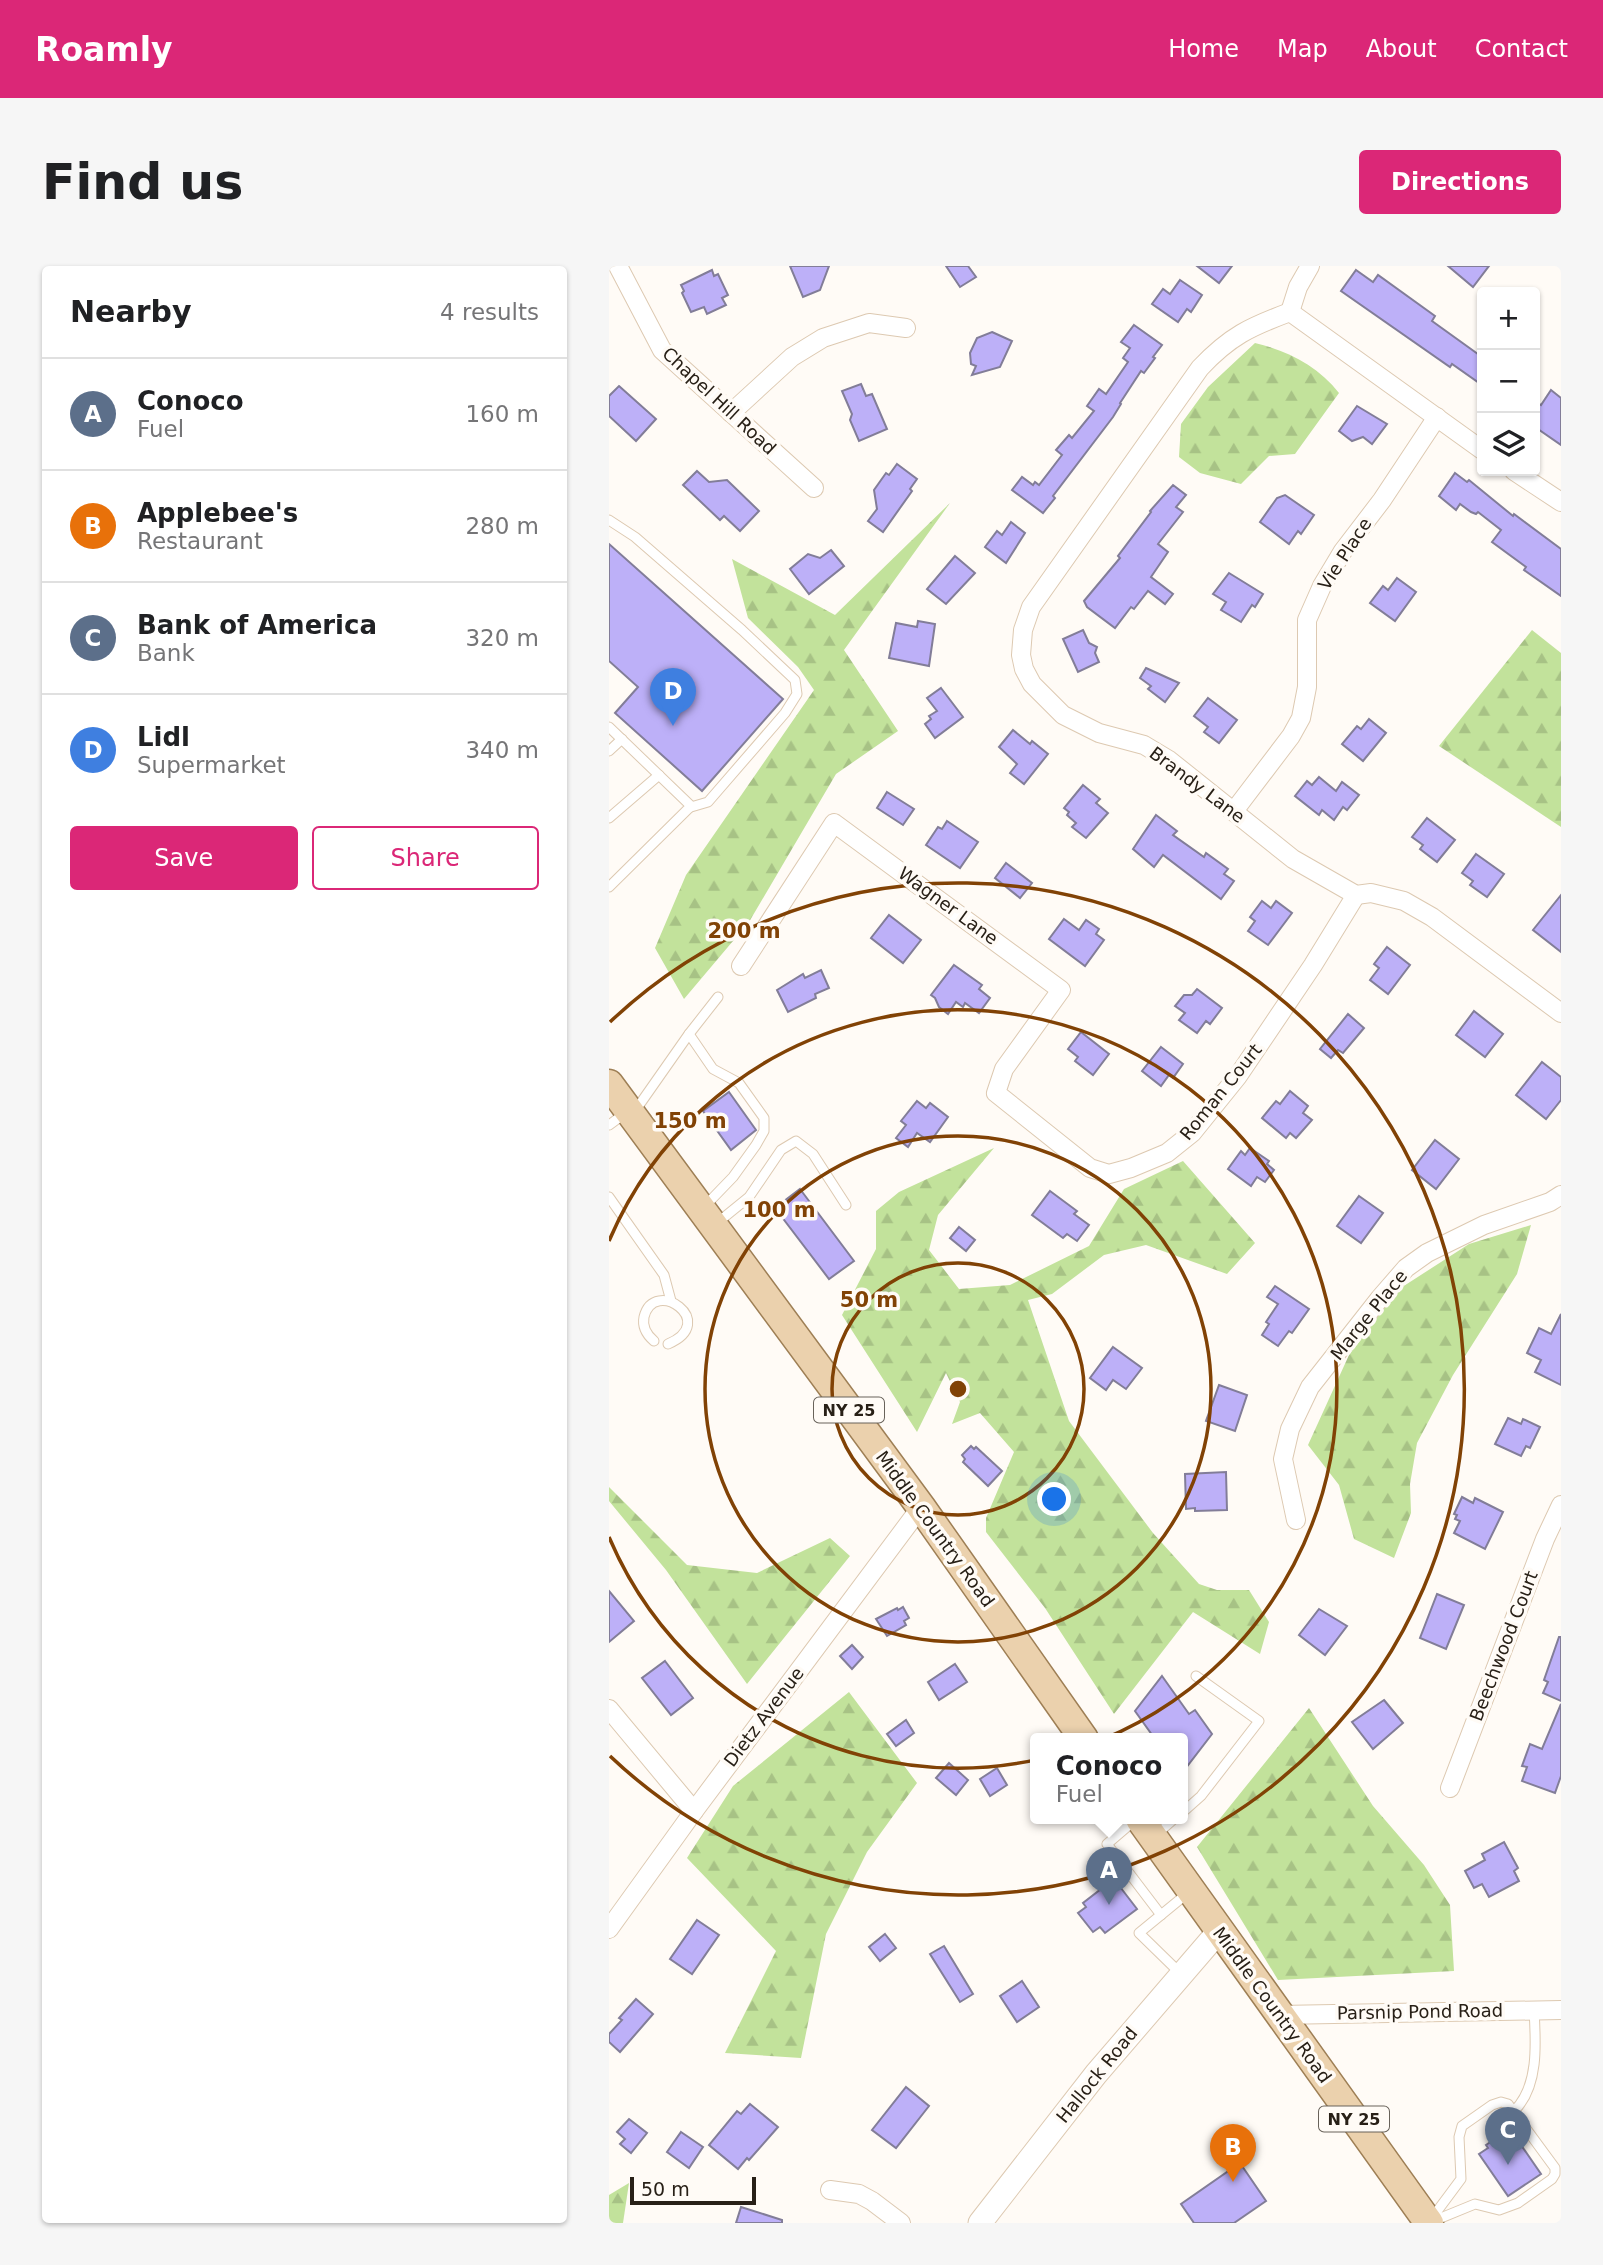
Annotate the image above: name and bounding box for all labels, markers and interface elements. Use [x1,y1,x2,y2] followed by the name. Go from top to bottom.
[35,30,173,69] text: Roamly
[1168,35,1239,63] text: Home
[1277,35,1328,63] text: Map
[1366,35,1437,63] text: About
[1475,35,1568,63] text: Contact
[1359,150,1561,214] button: Directions
[42,154,243,211] text: Find us
[1477,287,1540,476] map controls
[1477,287,1540,350] button: +
[70,294,192,329] text: Nearby
[440,299,539,325] text: 4 results
[658,343,780,459] street label: Chapel Hill Road
[1477,350,1540,413] button: −
[137,386,244,416] text: Conoco
[84,401,102,427] text: A
[465,401,539,427] text: 160 m
[1477,413,1540,476] button: layers
[137,416,184,442] text: Fuel
[137,498,298,528] text: Applebee's
[84,513,102,539] text: B
[465,513,539,539] text: 280 m
[1314,514,1376,594] street label: Vie Place
[137,528,263,554] text: Restaurant
[137,610,377,640] text: Bank of America
[85,625,101,651] text: C
[465,625,539,651] text: 320 m
[137,640,195,666] text: Bank
[650,668,696,726] pin: D
[137,722,190,752] text: Lidl
[83,737,103,763] text: D
[465,737,539,763] text: 340 m
[1146,742,1249,827] street label: Brandy Lane
[137,752,286,778] text: Supermarket
[70,826,298,890] button: Save
[312,826,539,890] button: Share
[894,862,1002,949] street label: Wagner Lane
[707,919,781,943] text: 200 m
[1175,1039,1266,1144] street label: Roman Court
[653,1109,727,1133] text: 150 m
[742,1198,816,1222] text: 100 m
[1326,1265,1411,1364] street label: Marge Place
[840,1288,898,1312] text: 50 m
[946,1377,970,1401] centre of rings
[814,1398,884,1422] road number: NY 25
[872,1447,999,1611] street label: Middle Country Road
[1037,1482,1071,1516] your location
[1465,1568,1542,1724] street label: Beechwood Court
[719,1663,808,1771] street label: Dietz Avenue
[1030,1733,1188,1824] popup
[1056,1751,1162,1781] text: Conoco
[1056,1781,1103,1807] text: Fuel
[1086,1847,1132,1905] pin: A
[1209,1923,1336,2087] street label: Middle Country Road
[1337,2000,1503,2023] street label: Parsnip Pond Road
[1052,2023,1142,2127] street label: Hallock Road
[1319,2106,1389,2132] road number: NY 25
[1485,2107,1531,2165] pin: C
[1210,2124,1256,2182] pin: B
[630,2174,756,2206] scale bar
[641,2178,690,2200] text: 50 m

